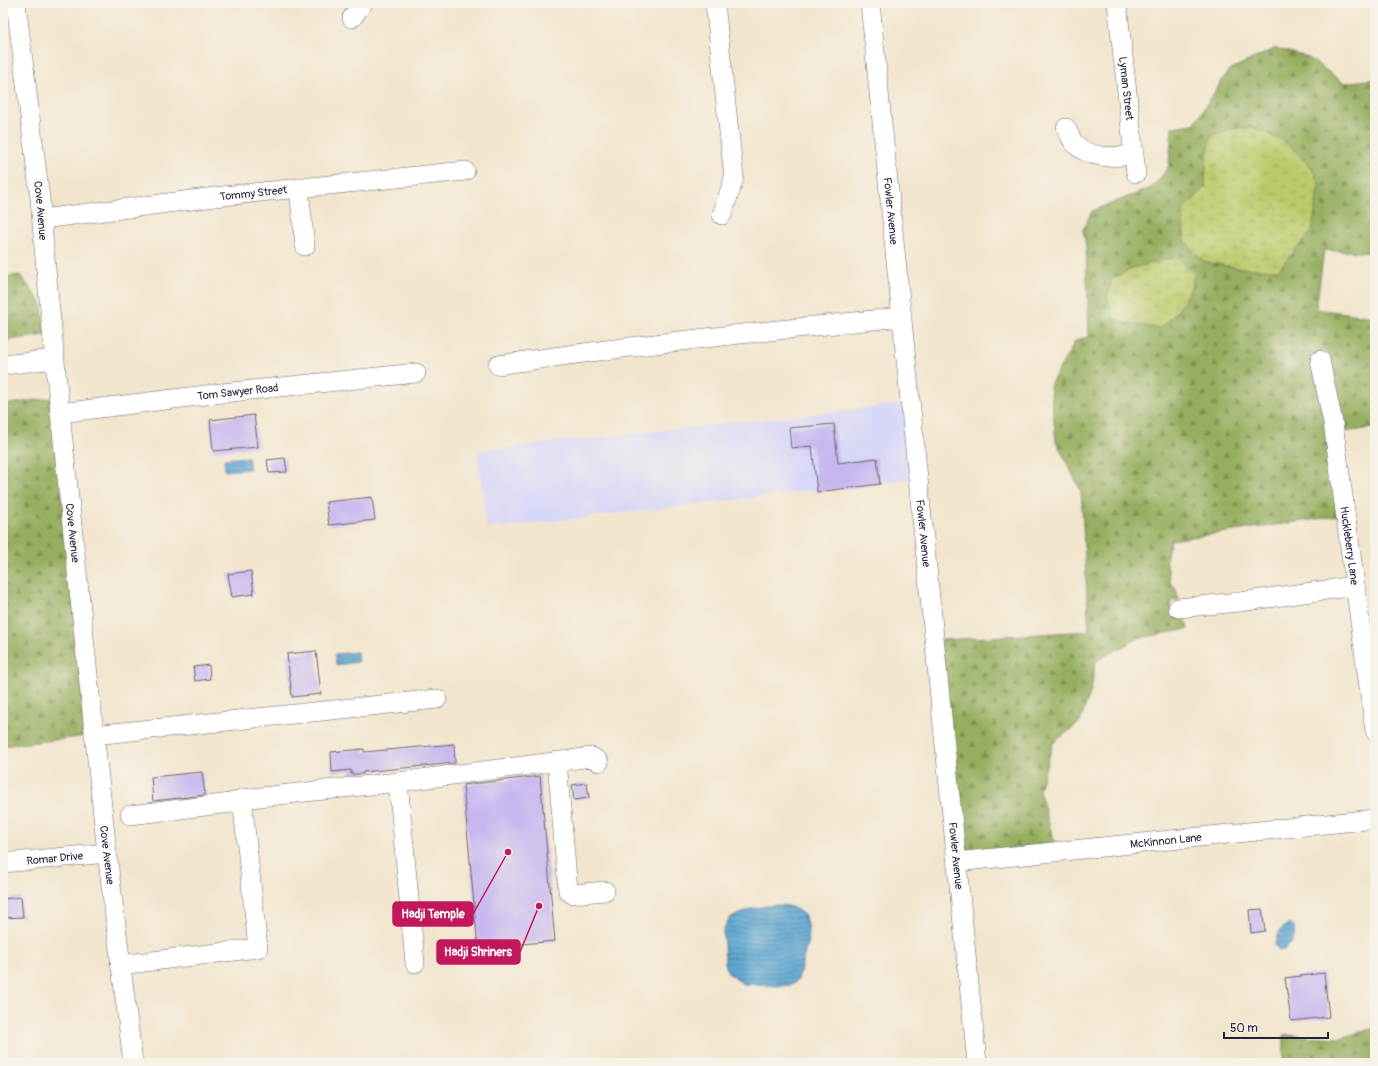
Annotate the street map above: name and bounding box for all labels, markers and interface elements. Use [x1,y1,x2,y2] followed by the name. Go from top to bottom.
[1116,56,1136,122] street label: Lyman Street
[881,177,900,246] street label: Fowler Avenue
[31,180,49,241] street label: Cove Avenue
[219,183,288,203] street label: Tommy Street
[196,381,279,403] street label: Tom Sawyer Road
[913,499,933,568] street label: Fowler Avenue
[63,503,82,564] street label: Cove Avenue
[1337,505,1361,586] street label: Huckleberry Lane
[946,821,965,891] street label: Fowler Avenue
[97,825,117,886] street label: Cove Avenue
[1130,831,1203,851] street label: McKinnon Lane
[26,849,84,868] street label: Romar Drive
[393,902,473,926] callout: Hadji Temple
[401,907,466,922] text: Hadji Temple
[437,940,520,964] callout: Hadji Shriners
[444,945,513,960] text: Hadji Shriners
[1224,1014,1328,1040] scale bar
[1230,1021,1258,1036] text: 50 m

